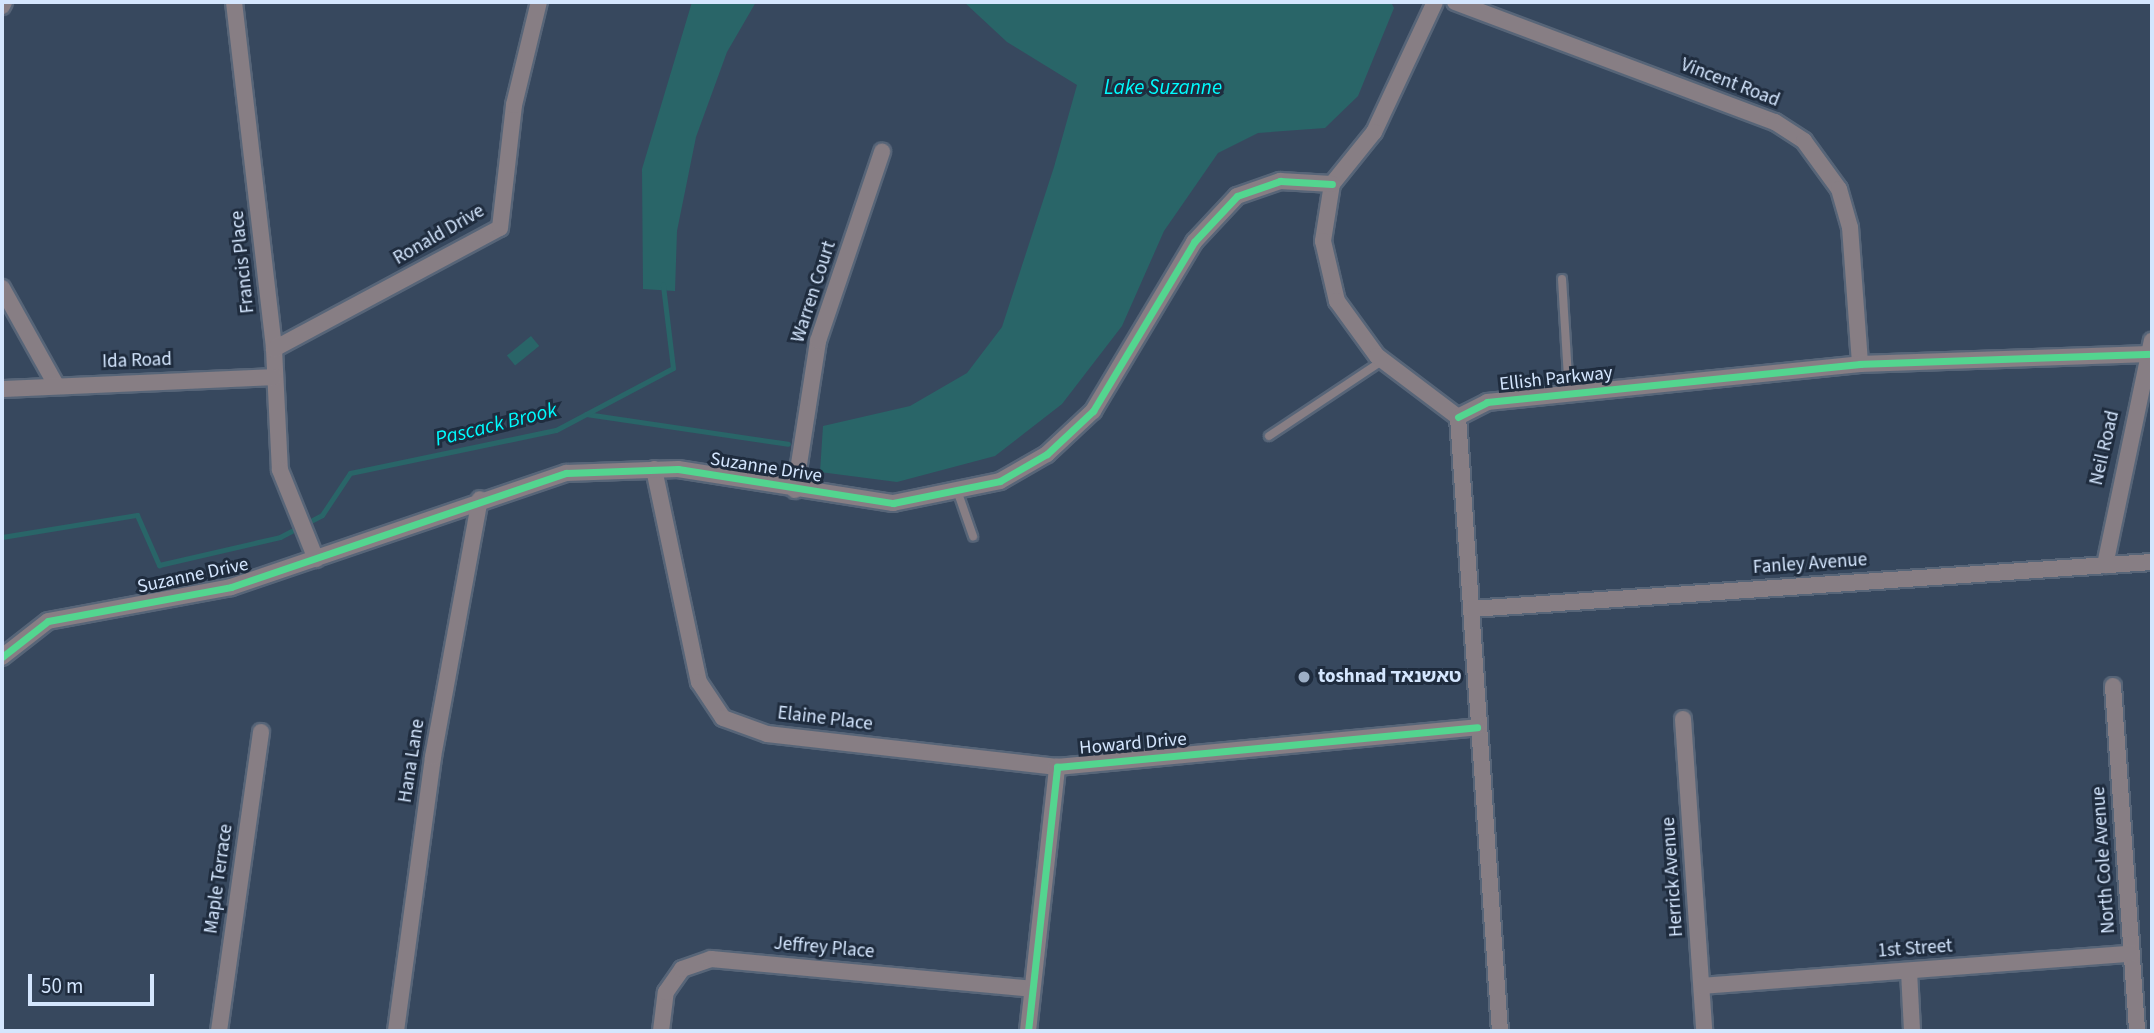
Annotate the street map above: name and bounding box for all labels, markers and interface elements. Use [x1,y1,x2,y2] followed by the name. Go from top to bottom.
[1677,54,1783,112] street label: Vincent Road
[1104,74,1222,100] water label: Lake Suzanne
[389,200,489,270] street label: Ronald Drive
[226,210,260,314] street label: Francis Place
[787,238,841,346] street label: Warren Court
[102,348,172,374] street label: Ida Road
[1498,362,1614,396] street label: Ellish Parkway
[432,397,560,451] water label: Pascack Brook
[2085,409,2125,487] street label: Neil Road
[708,448,824,488] street label: Suzanne Drive
[1752,549,1868,579] street label: Fanley Avenue
[135,553,251,599] street label: Suzanne Drive
[1318,666,1462,688] place label: toshnad טאשנאד
[1296,669,1312,685] marker: toshnad טאשנאד
[776,702,874,736] street label: Elaine Place
[394,718,430,804] street label: Hana Lane
[1078,728,1188,760] street label: Howard Drive
[2087,786,2121,934] street label: North Cole Avenue
[1657,816,1689,938] street label: Herrick Avenue
[200,823,238,935] street label: Maple Terrace
[773,932,875,964] street label: Jeffrey Place
[1877,935,1953,963] street label: 1st Street
[32,960,158,1004] scale bar
[41,971,83,1001] text: 50 m

